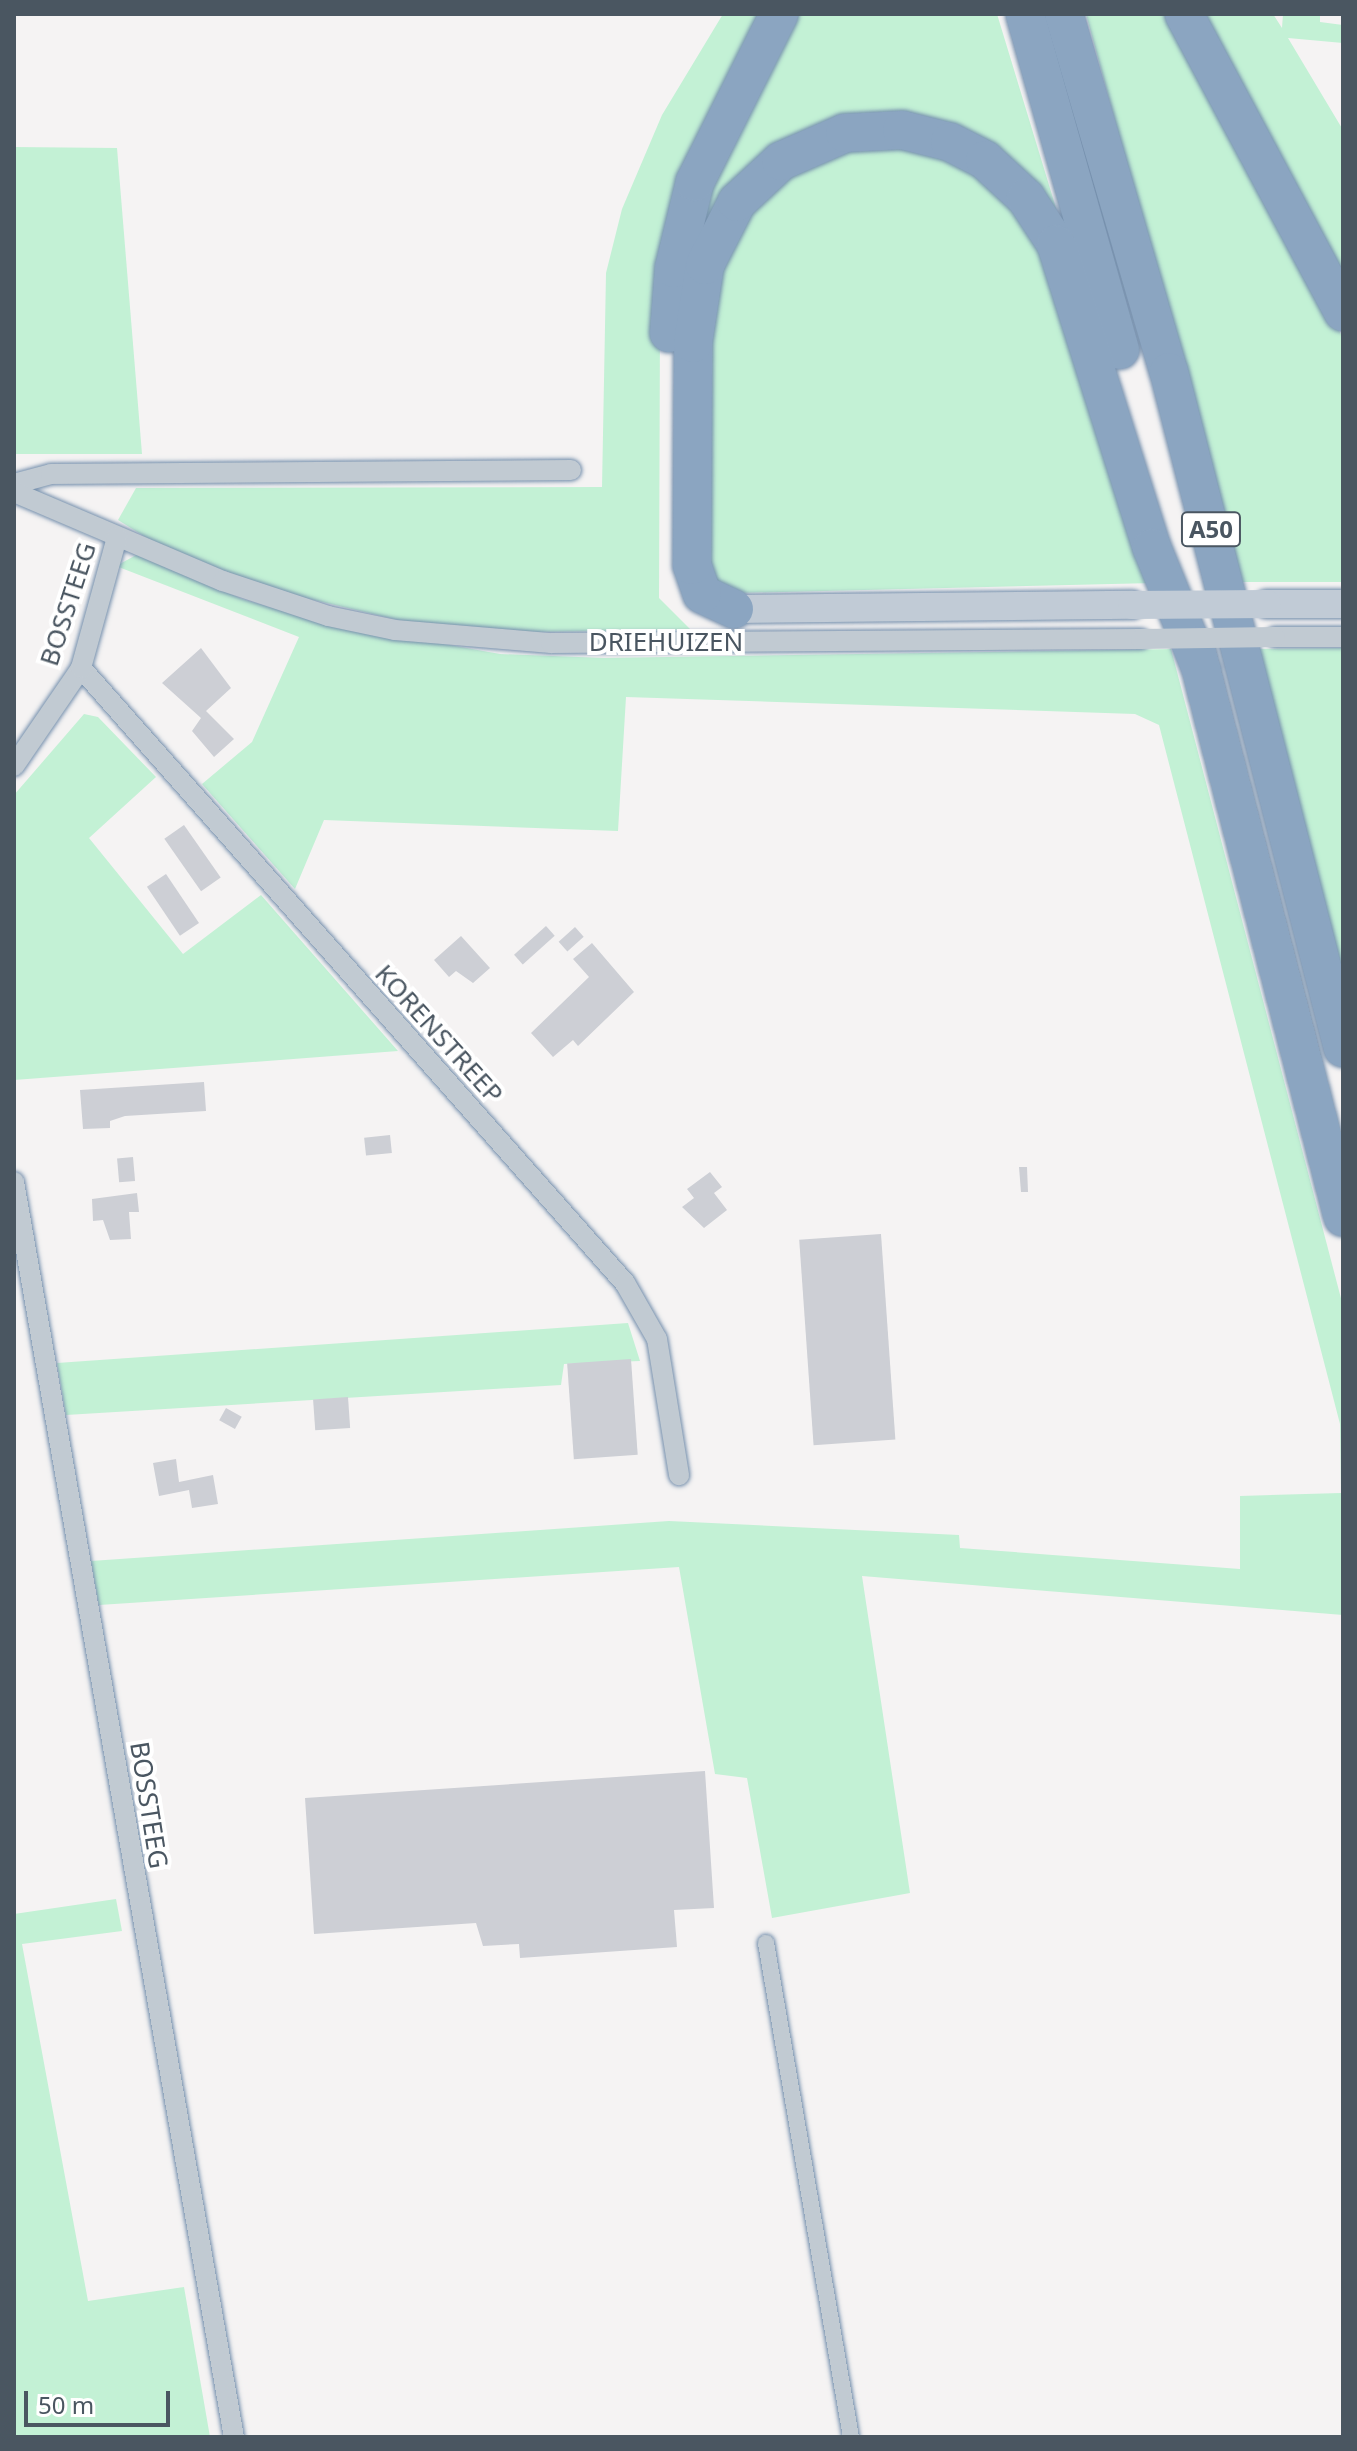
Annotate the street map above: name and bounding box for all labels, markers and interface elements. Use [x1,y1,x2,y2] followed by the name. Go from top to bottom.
[1179,509,1243,549] road number: A50
[33,538,103,670] street label: BOSSTEEG
[589,626,743,658] street label: DRIEHUIZEN
[369,958,509,1110] street label: KORENSTREEP
[124,1739,174,1871] street label: BOSSTEEG
[28,2375,174,2425] scale bar
[38,2388,94,2421] text: 50 m

